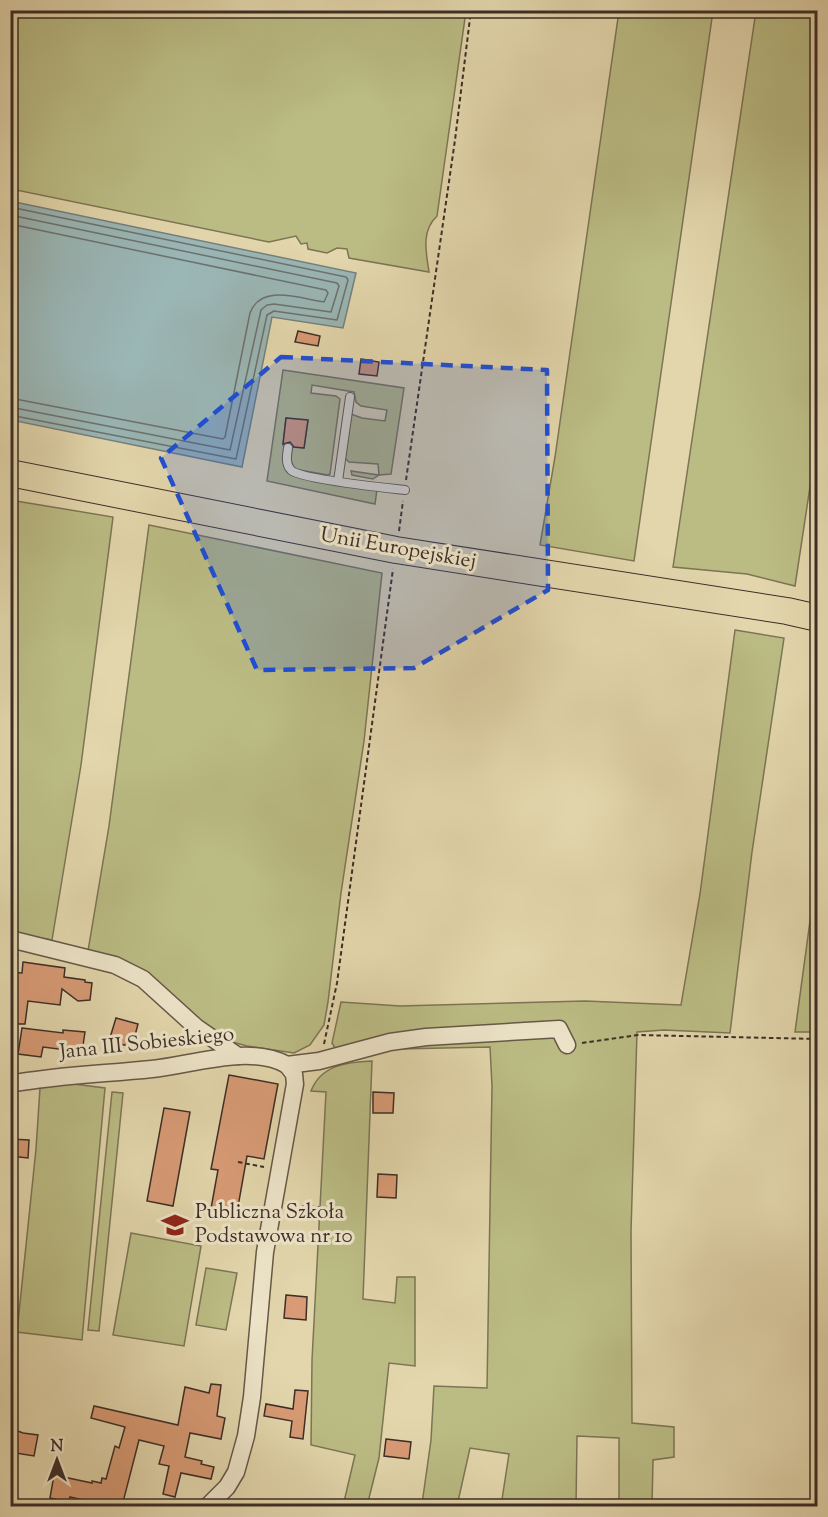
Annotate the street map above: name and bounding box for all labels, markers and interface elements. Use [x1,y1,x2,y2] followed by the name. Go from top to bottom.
[318,521,478,577] street label: Unii Europejskiej
[57,1020,236,1068] street label: Jana III Sobieskiego
[195,1198,353,1252] place label: Publiczna Szkoła Podstawowa nr 10
[160,1210,190,1240] school or university icon: Publiczna Szkoła Podstawowa nr 10
[27,1430,87,1490] north arrow
[51,1436,64,1459] text: N

